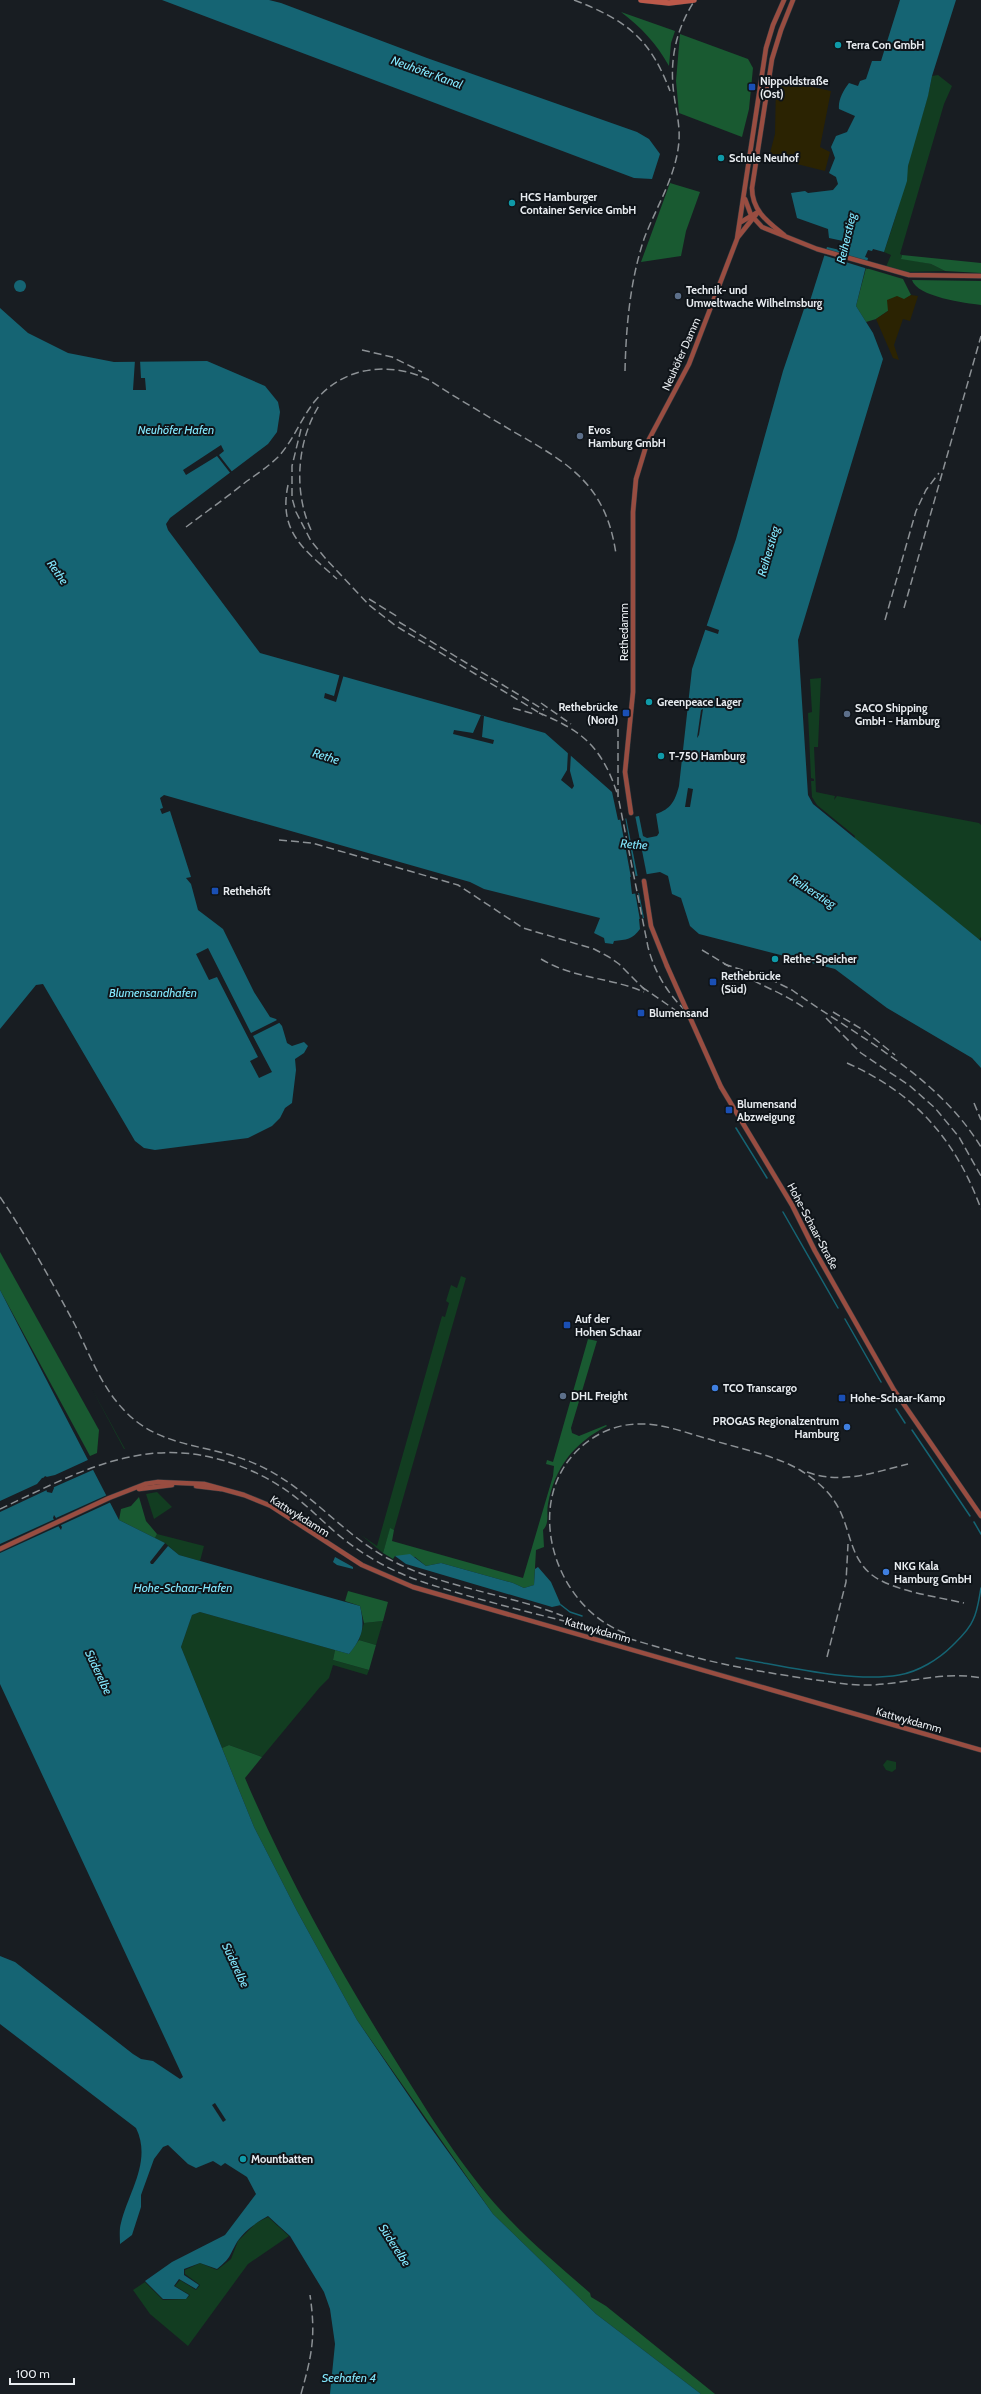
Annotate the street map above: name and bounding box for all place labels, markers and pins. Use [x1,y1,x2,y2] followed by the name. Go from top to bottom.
[846,38,924,52] place label: Terra Con GmbH
[833,40,843,50] marker: Terra Con GmbH
[760,74,829,101] place label: Nippoldstraße (Ost)
[747,82,757,92] marker: Nippoldstraße (Ost)
[729,151,799,165] place label: Schule Neuhof
[716,153,726,163] marker: Schule Neuhof
[520,190,636,217] place label: HCS Hamburger Container Service GmbH
[507,198,517,208] marker: HCS Hamburger Container Service GmbH
[686,283,823,310] place label: Technik- und Umweltwache Wilhelmsburg
[673,291,683,301] marker: Technik- und Umweltwache Wilhelmsburg
[588,423,666,450] place label: Evos Hamburg GmbH
[575,431,585,441] marker: Evos Hamburg GmbH
[657,695,742,709] place label: Greenpeace Lager
[644,697,654,707] marker: Greenpeace Lager
[558,700,618,727] place label: Rethebrücke (Nord)
[855,701,940,728] place label: SACO Shipping GmbH - Hamburg
[621,708,631,718] marker: Rethebrücke (Nord)
[842,709,852,719] marker: SACO Shipping GmbH - Hamburg
[669,749,746,763] place label: T-750 Hamburg
[656,751,666,761] marker: T-750 Hamburg
[223,884,271,898] place label: Rethehöft
[210,886,220,896] marker: Rethehöft
[783,952,857,966] place label: Rethe-Speicher
[770,954,780,964] marker: Rethe-Speicher
[721,969,781,996] place label: Rethebrücke (Süd)
[708,977,718,987] marker: Rethebrücke (Süd)
[649,1006,709,1020] place label: Blumensand
[636,1008,646,1018] marker: Blumensand
[737,1097,797,1124] place label: Blumensand Abzweigung
[724,1105,734,1115] marker: Blumensand Abzweigung
[575,1312,642,1339] place label: Auf der Hohen Schaar
[562,1320,572,1330] marker: Auf der Hohen Schaar
[723,1381,797,1395] place label: TCO Transcargo
[710,1383,720,1393] marker: TCO Transcargo
[571,1389,628,1403] place label: DHL Freight
[558,1391,568,1401] marker: DHL Freight
[850,1391,945,1405] place label: Hohe-Schaar-Kamp
[837,1393,847,1403] marker: Hohe-Schaar-Kamp
[713,1414,839,1441] place label: PROGAS Regionalzentrum Hamburg
[842,1422,852,1432] marker: PROGAS Regionalzentrum Hamburg
[894,1559,972,1586] place label: NKG Kala Hamburg GmbH
[881,1567,891,1577] marker: NKG Kala Hamburg GmbH
[251,2152,313,2166] place label: Mountbatten
[238,2154,248,2164] marker: Mountbatten

